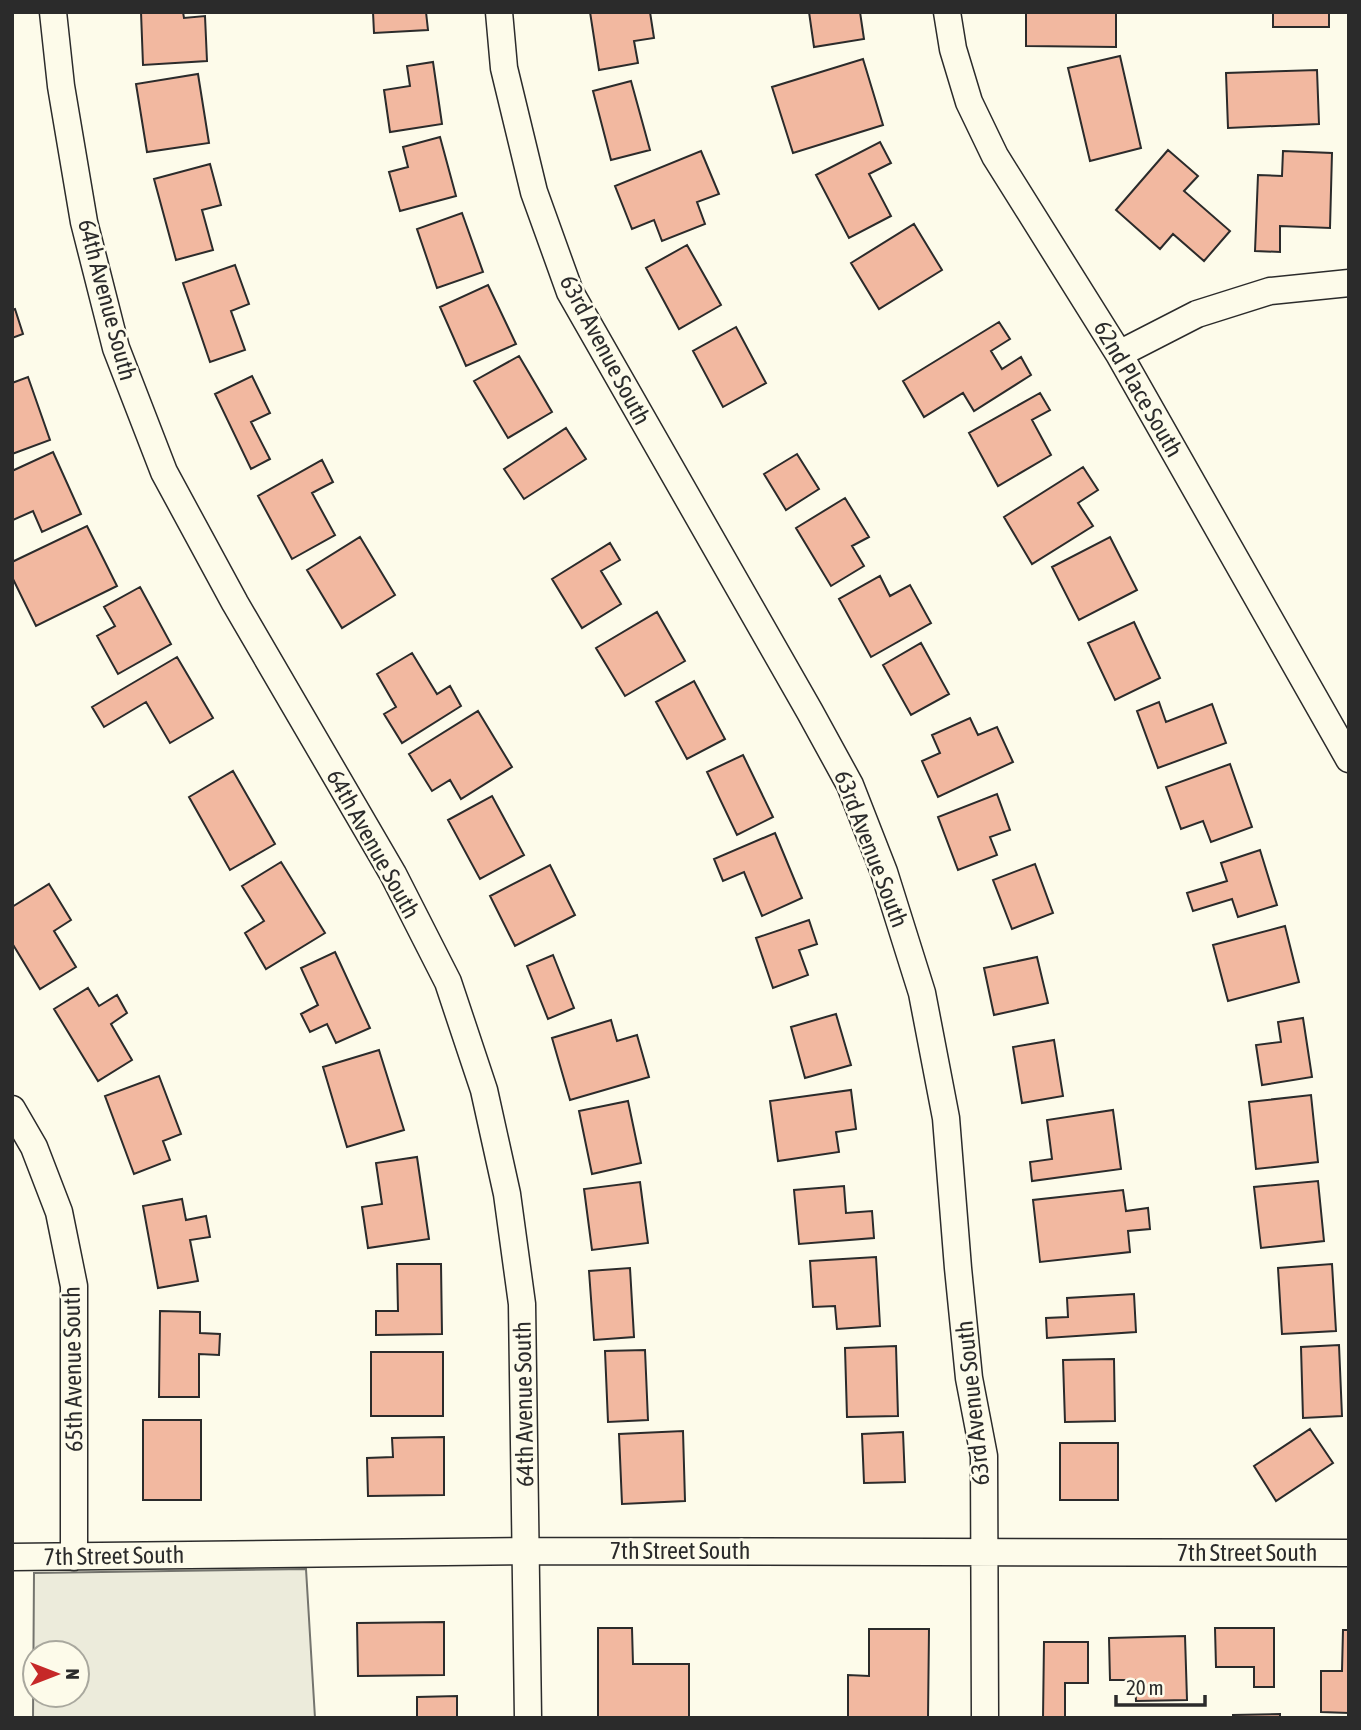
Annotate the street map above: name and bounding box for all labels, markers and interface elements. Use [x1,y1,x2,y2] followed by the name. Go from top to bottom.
[73,216,142,383] street label: 64th Avenue South
[555,270,656,429] street label: 63rd Avenue South
[1089,316,1188,462] street label: 62nd Place South
[321,765,425,923] street label: 64th Avenue South
[829,767,914,931] street label: 63rd Avenue South
[58,1286,87,1452] street label: 65th Avenue South
[950,1319,995,1487] street label: 63rd Avenue South
[509,1321,538,1487] street label: 64th Avenue South
[610,1537,750,1564] street label: 7th Street South
[1177,1539,1317,1566] street label: 7th Street South
[43,1541,185,1570] street label: 7th Street South
[21,1639,91,1709] north arrow
[1116,1664,1205,1708] scale bar
[62,1668,84,1680] text: N
[1126,1675,1164,1699] text: 20 m

